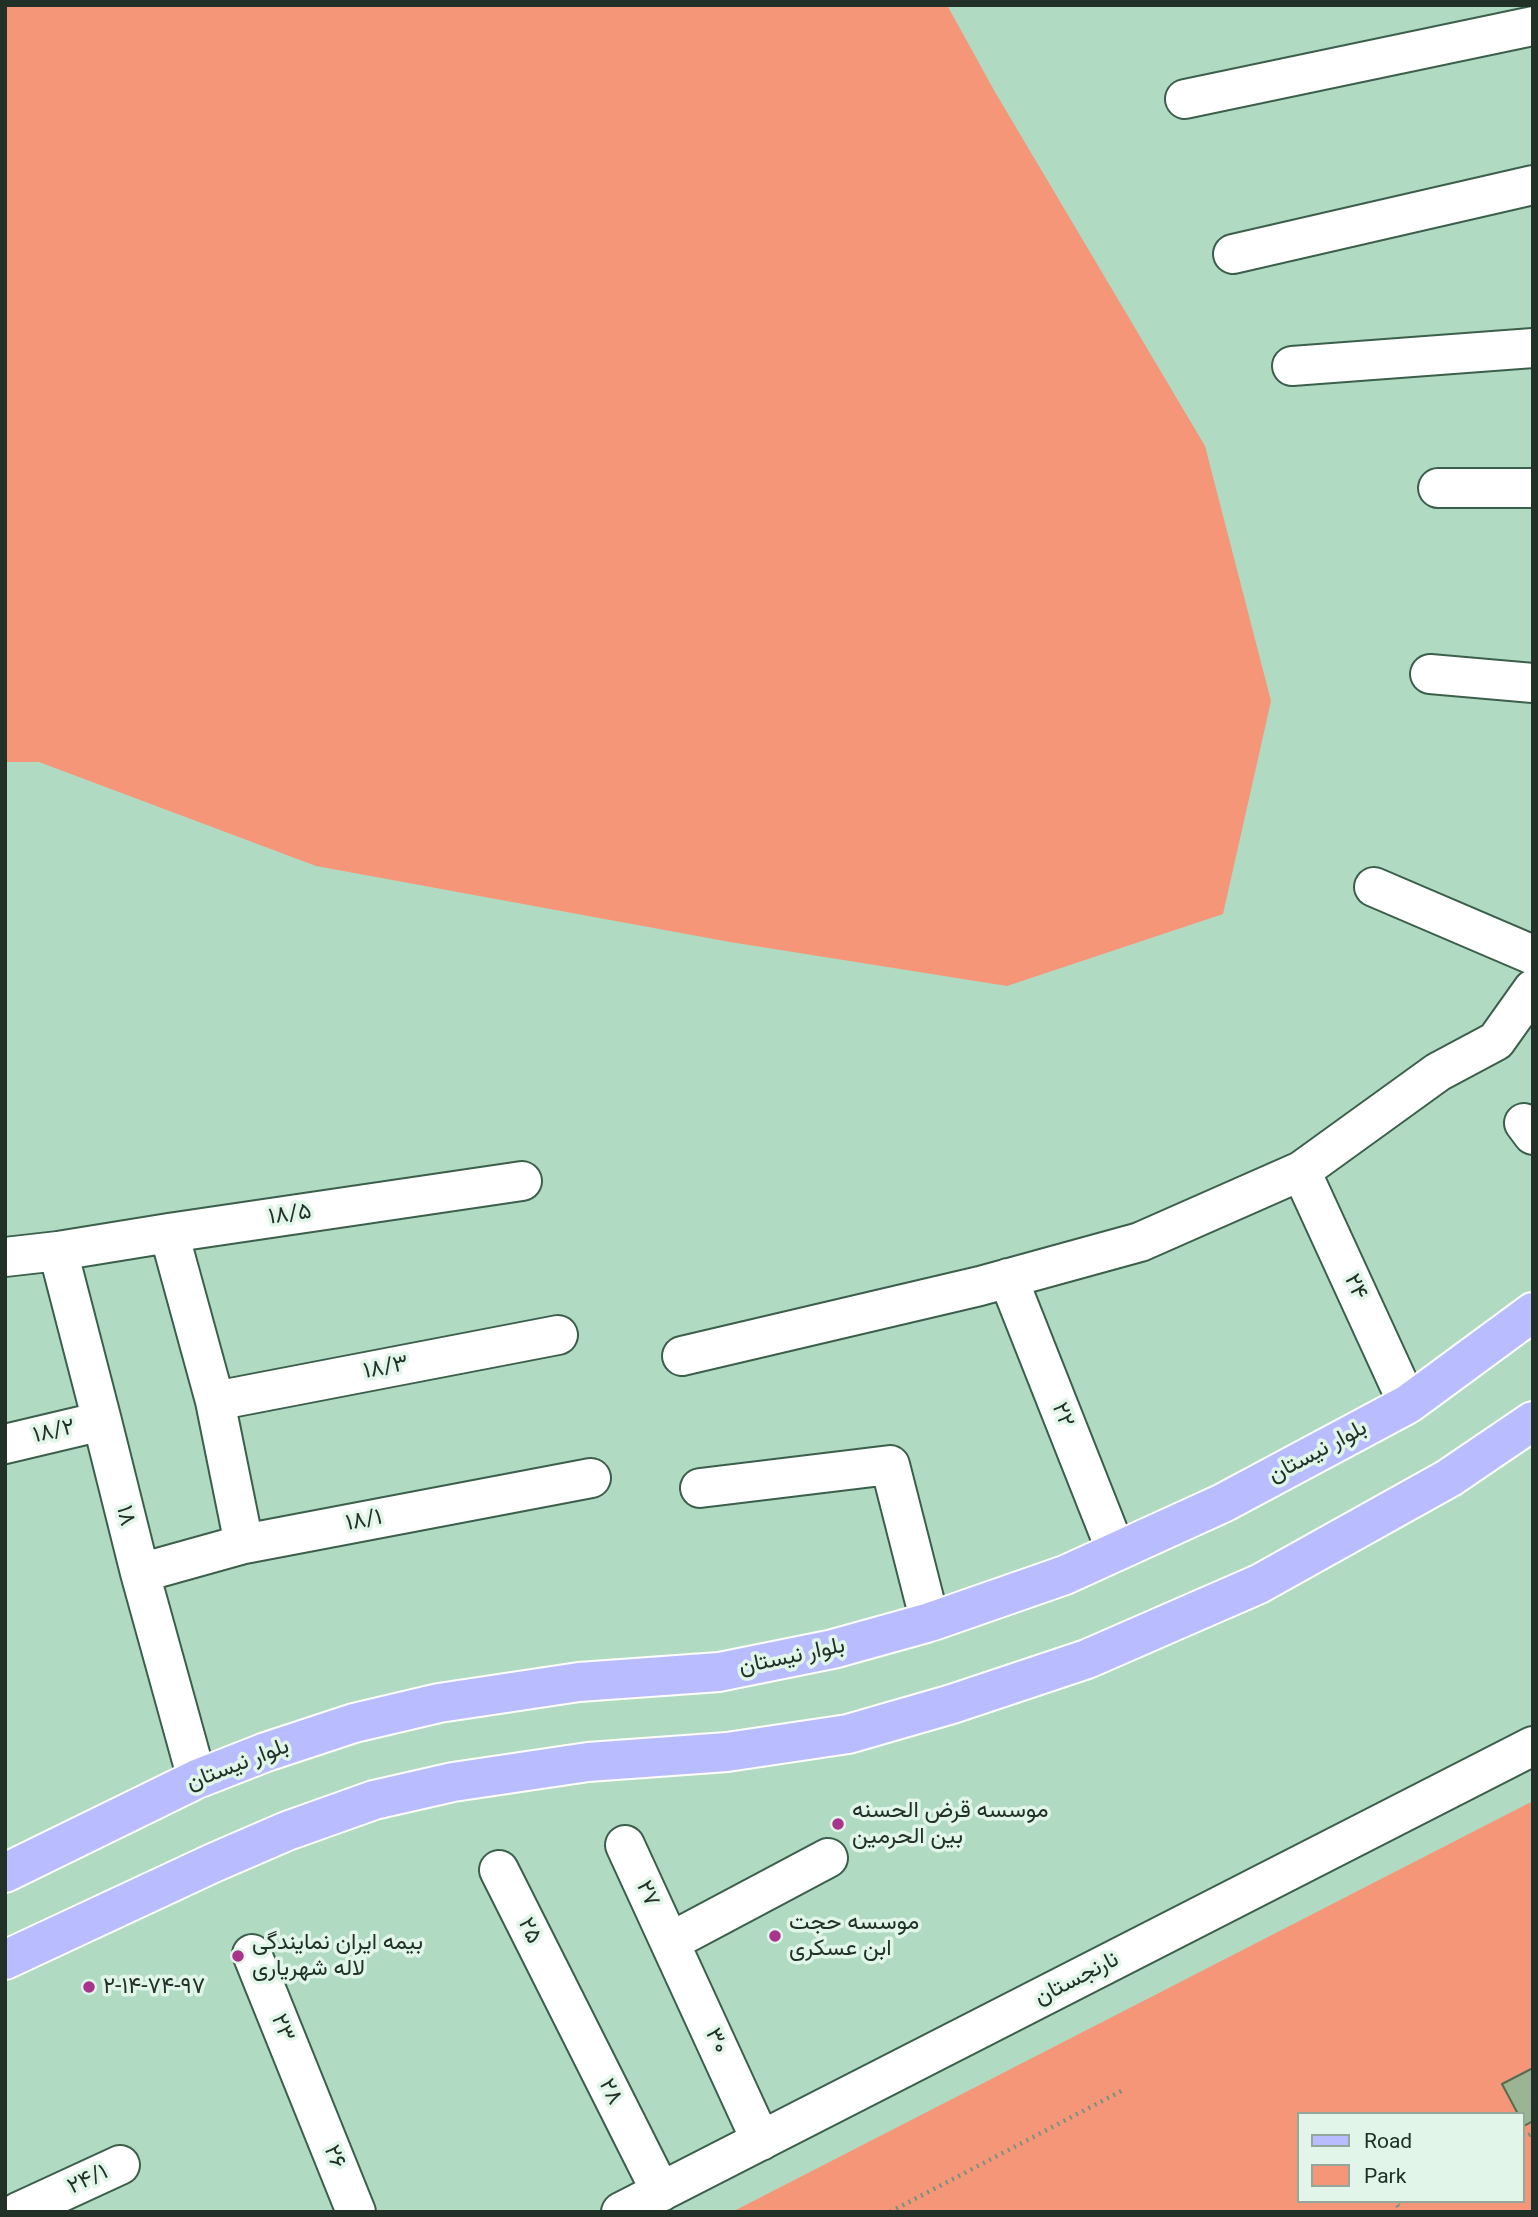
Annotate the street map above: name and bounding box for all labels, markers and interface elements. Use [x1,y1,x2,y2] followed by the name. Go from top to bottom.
[267,1198,313,1232] street label: ۱۸/۵
[1337,1270,1373,1304] street label: ۲۴
[361,1350,411,1386] street label: ۱۸/۳
[1045,1399,1079,1431] street label: ۲۲
[31,1414,77,1450] street label: ۱۸/۲
[1264,1414,1372,1490] street label: بلوار نیستان
[109,1503,141,1529] street label: ۱۸
[344,1504,384,1538] street label: ۱۸/۱
[736,1632,848,1682] street label: بلوار نیستان
[183,1733,293,1797] street label: بلوار نیستان
[852,1797,1048,1851] place label: موسسه قرض الحسنه بین الحرمین
[830,1816,846,1832] marker: موسسه قرض الحسنه بین الحرمین
[629,1877,665,1911] street label: ۲۷
[789,1909,919,1963] place label: موسسه حجت ابن عسکری
[511,1913,547,1949] street label: ۲۵
[767,1928,783,1944] marker: موسسه حجت ابن عسکری
[252,1929,423,1983] place label: بیمه ایران نمایندگی لاله شهریاری
[1030,1946,1124,2012] street label: نارنجستان
[230,1948,246,1964] marker: بیمه ایران نمایندگی لاله شهریاری
[103,1973,205,2001] place label: ۲-۱۴-۷۴-۹۷
[81,1979,97,1995] marker: ۲-۱۴-۷۴-۹۷
[264,2010,300,2046] street label: ۲۳
[698,2024,734,2058] street label: ۳۰
[592,2074,628,2110] street label: ۲۸
[1296,2112,1524,2203] legend
[1364,2129,1412,2153] text: Road
[317,2141,351,2173] street label: ۲۶
[63,2159,113,2201] street label: ۲۴/۱
[1364,2164,1406,2188] text: Park

